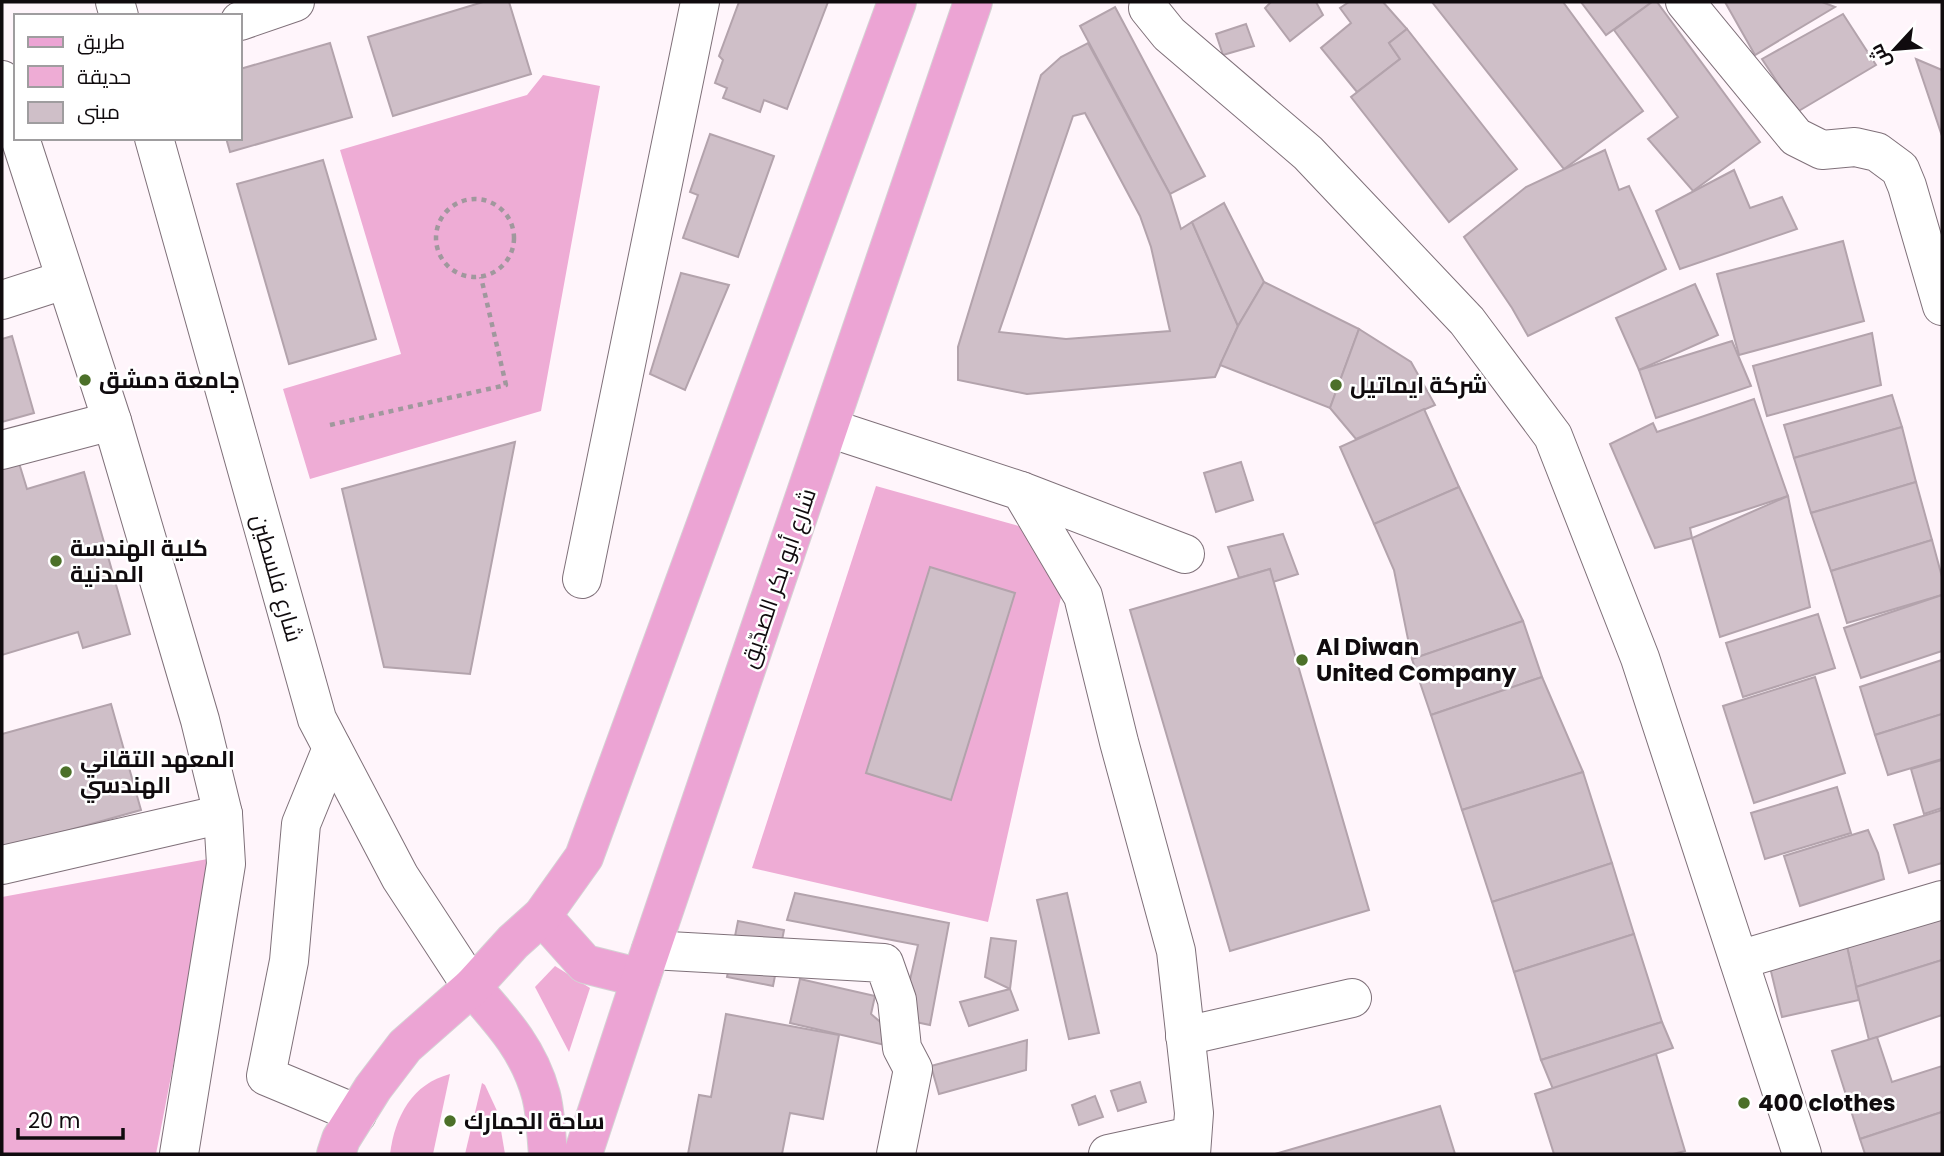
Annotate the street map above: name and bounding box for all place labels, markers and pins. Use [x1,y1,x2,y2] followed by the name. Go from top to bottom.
[99,364,240,396] place label: جامعة دمشق
[1350,369,1488,401] place label: شركة ايماتيل
[77,372,93,388] marker: جامعة دمشق
[1328,377,1344,393] marker: شركة ايماتيل
[70,532,208,590] place label: كلية الهندسة المدنية
[48,553,64,569] marker: كلية الهندسة المدنية
[1316,631,1517,689] place label: Al Diwan United Company
[1294,652,1310,668] marker: Al Diwan United Company
[80,743,235,803] place label: المعهد التقاني الهندسي
[58,764,74,780] marker: المعهد التقاني الهندسي
[1758,1087,1896,1119] place label: 400 clothes
[1736,1095,1752,1111] marker: 400 clothes
[464,1105,605,1137] place label: ساحة الجمارك
[442,1113,458,1129] marker: ساحة الجمارك

